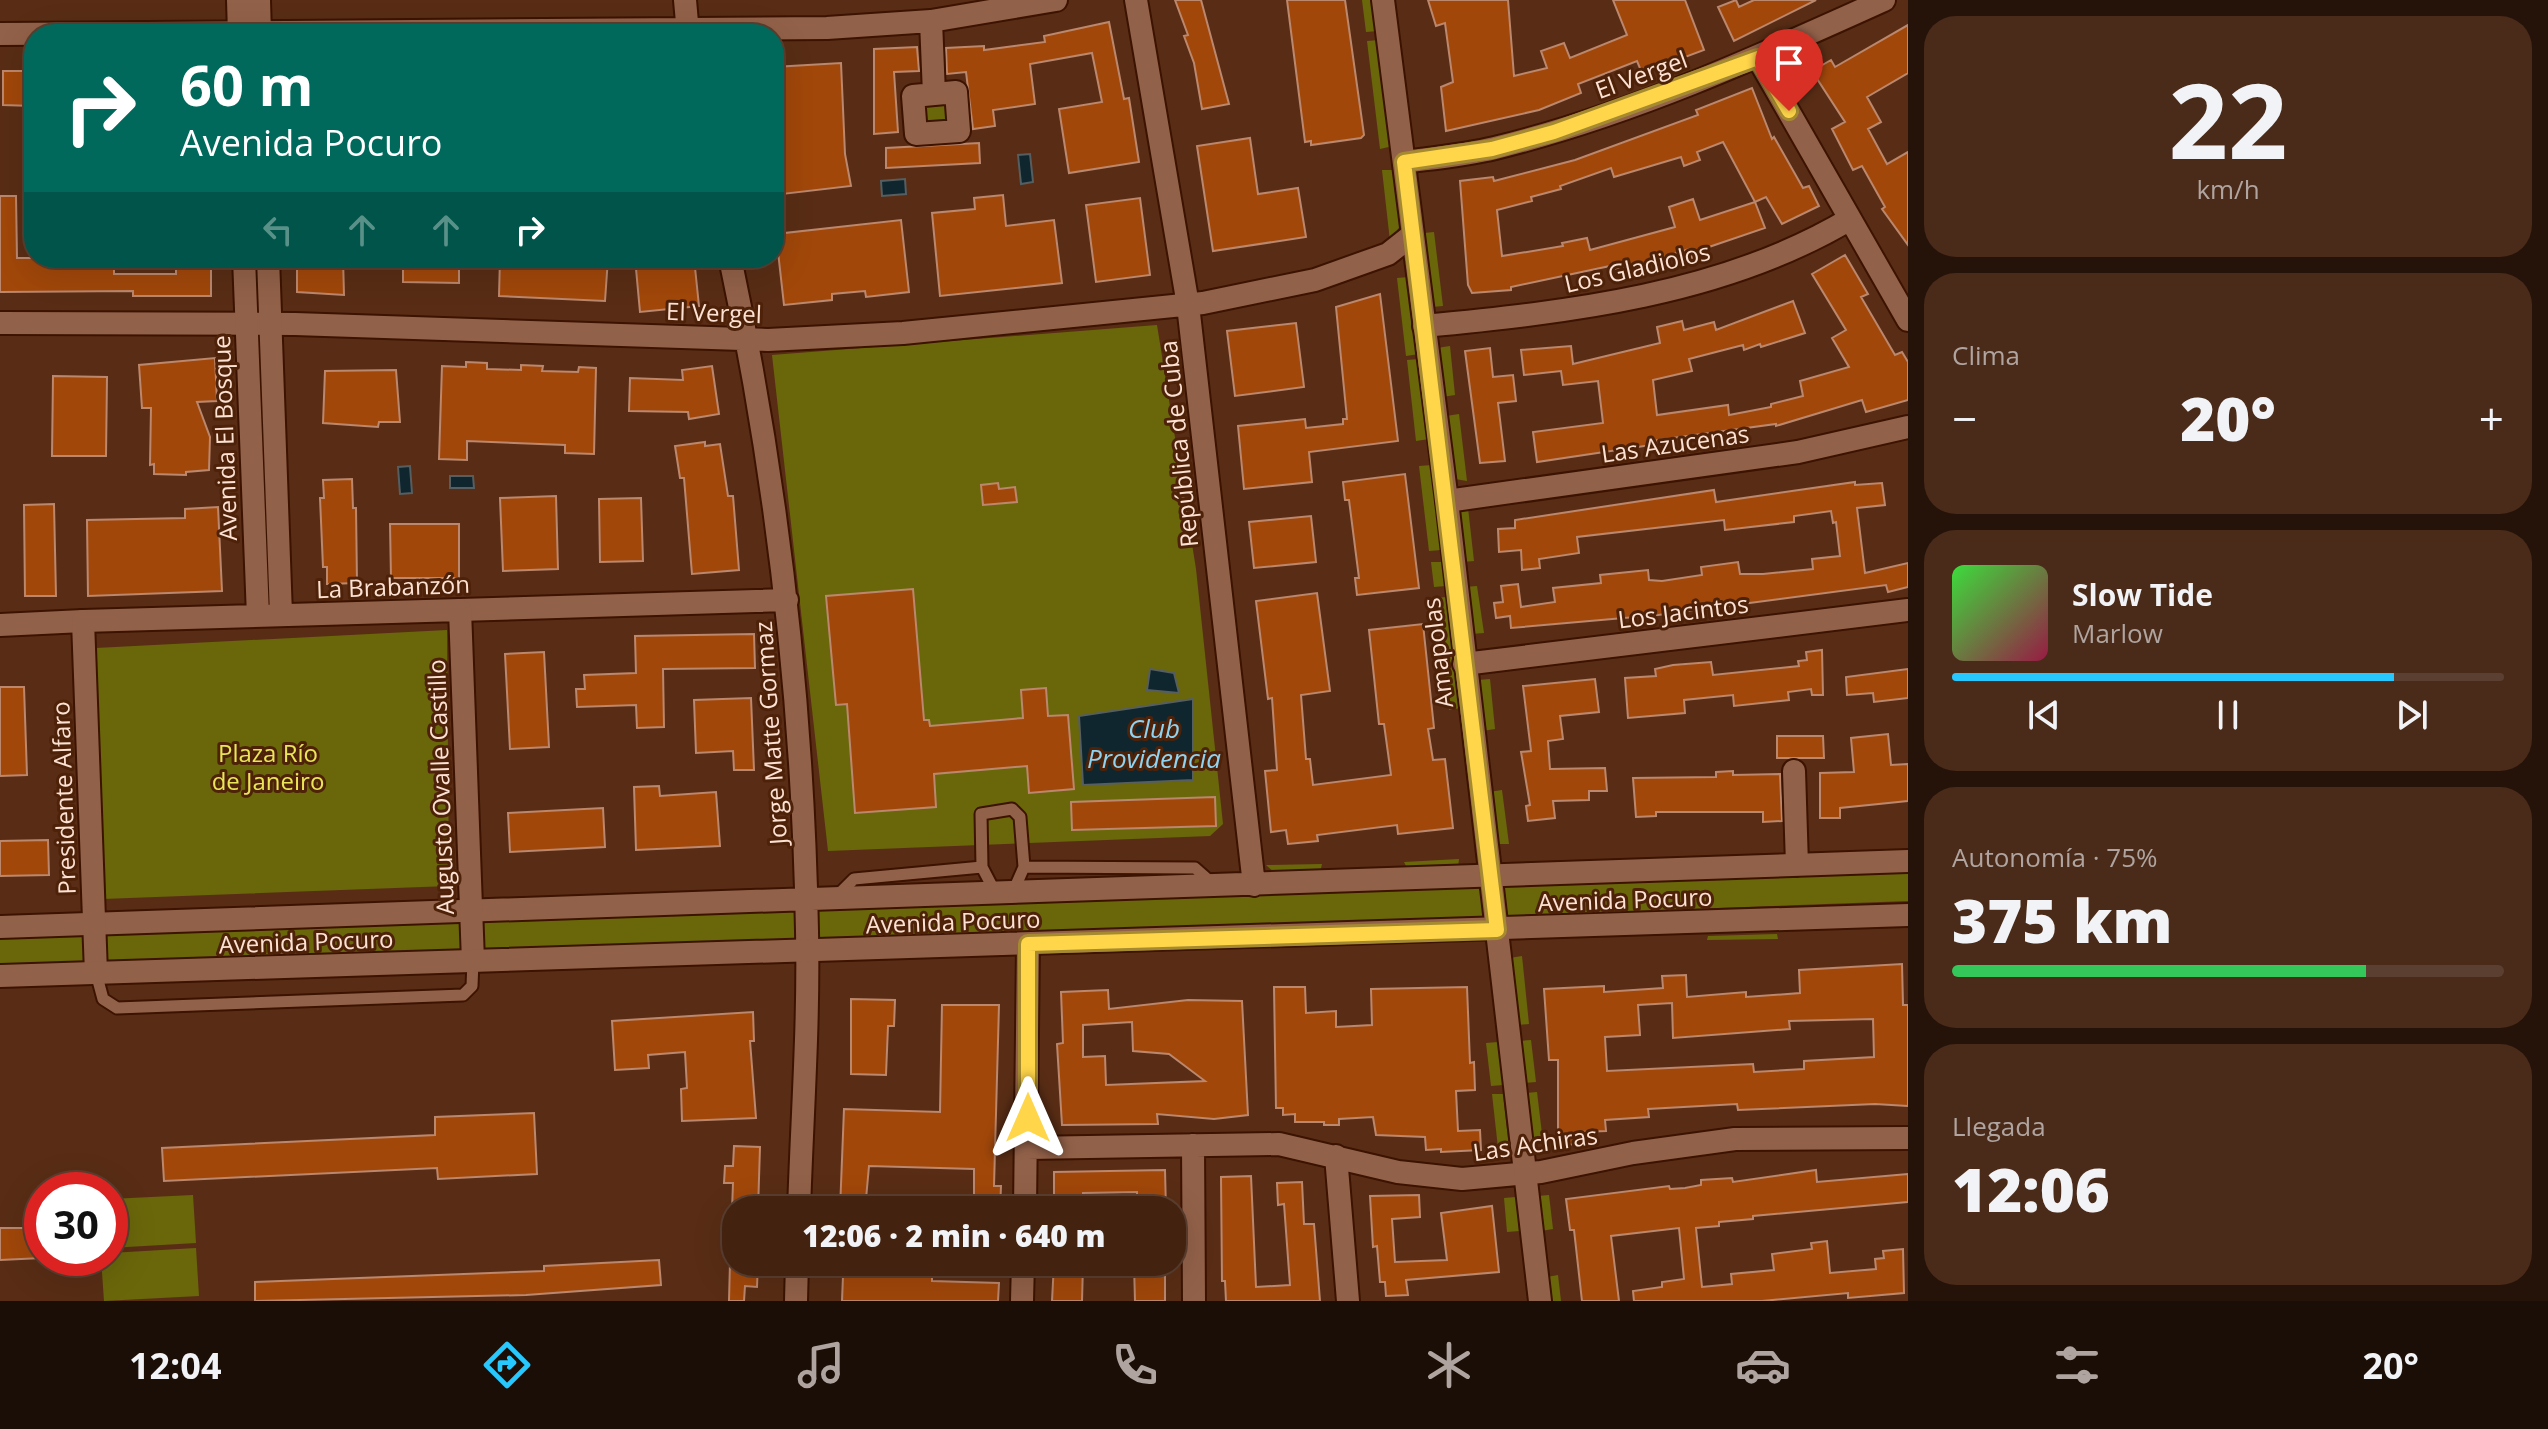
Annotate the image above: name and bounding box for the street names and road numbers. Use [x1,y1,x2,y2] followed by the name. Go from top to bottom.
[1590,42,1692,106] street label: El Vergel
[1561,234,1713,300] street label: Los Gladiolos
[666,294,762,330] street label: El Vergel
[204,335,244,541] street label: Avenida El Bosque
[1151,339,1205,549] street label: República de Cuba
[1599,416,1751,470] street label: Las Azucenas
[316,567,470,605] street label: La Brabanzón
[1616,587,1750,635] street label: Los Jacintos
[1414,596,1460,710] street label: Amapolas
[746,620,794,848] street label: Jorge Matte Gormaz
[419,659,461,915] street label: Augusto Ovalle Castillo
[43,701,83,895] street label: Presidente Alfaro
[1537,879,1713,919] street label: Avenida Pocuro
[865,901,1041,941] street label: Avenida Pocuro
[218,921,394,961] street label: Avenida Pocuro
[1471,1118,1599,1168] street label: Las Achiras

